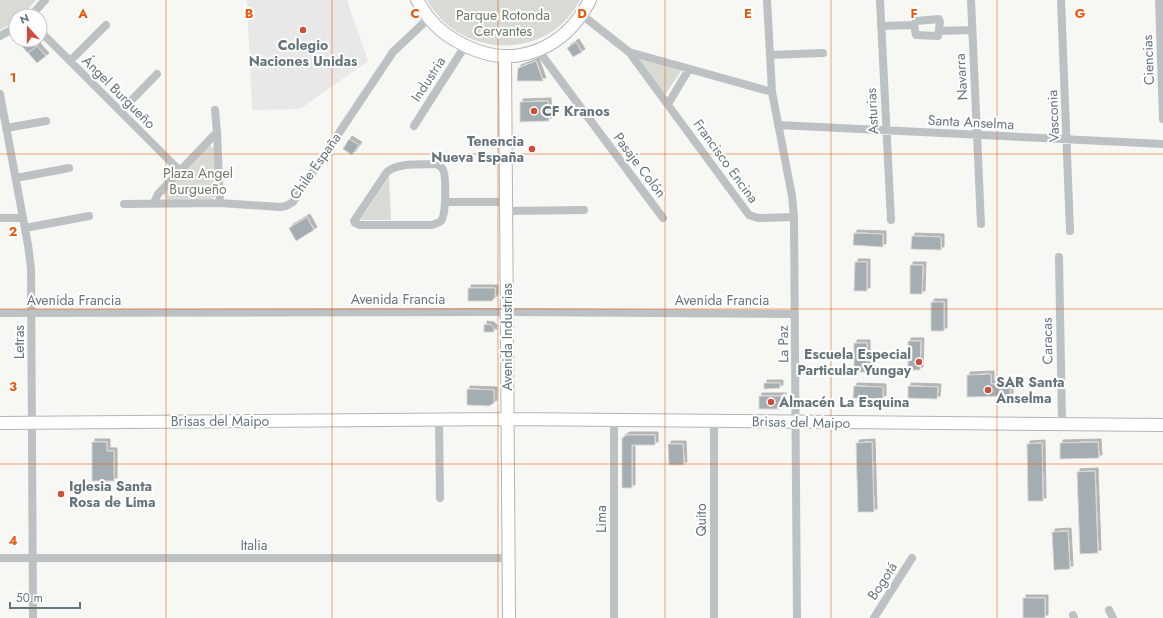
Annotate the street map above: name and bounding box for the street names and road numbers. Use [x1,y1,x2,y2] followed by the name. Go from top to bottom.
[1137,34,1159,86] street label: Ciencias
[78,51,160,133] street label: Ángel Burgueño
[406,52,450,106] street label: Industria
[950,53,972,101] street label: Navarra
[861,87,883,135] street label: Asturias
[1042,90,1064,142] street label: Vasconia
[927,110,1015,134] street label: Santa Anselma
[689,115,763,207] street label: Francisco Encina
[609,128,671,202] street label: Pasaje Colón
[285,129,345,203] street label: Chile España
[497,283,517,391] street label: Avenida Industrias
[351,289,445,309] street label: Avenida Francia
[27,290,121,310] street label: Avenida Francia
[675,290,769,310] street label: Avenida Francia
[1037,317,1057,365] street label: Caracas
[773,324,793,363] street label: La Paz
[9,325,29,359] street label: Letras
[171,411,270,431] street label: Brisas del Maipo
[752,411,851,433] street label: Brisas del Maipo
[691,503,711,537] street label: Quito
[591,505,611,533] street label: Lima
[240,535,268,555] street label: Italia
[862,558,902,604] street label: Bogotá

